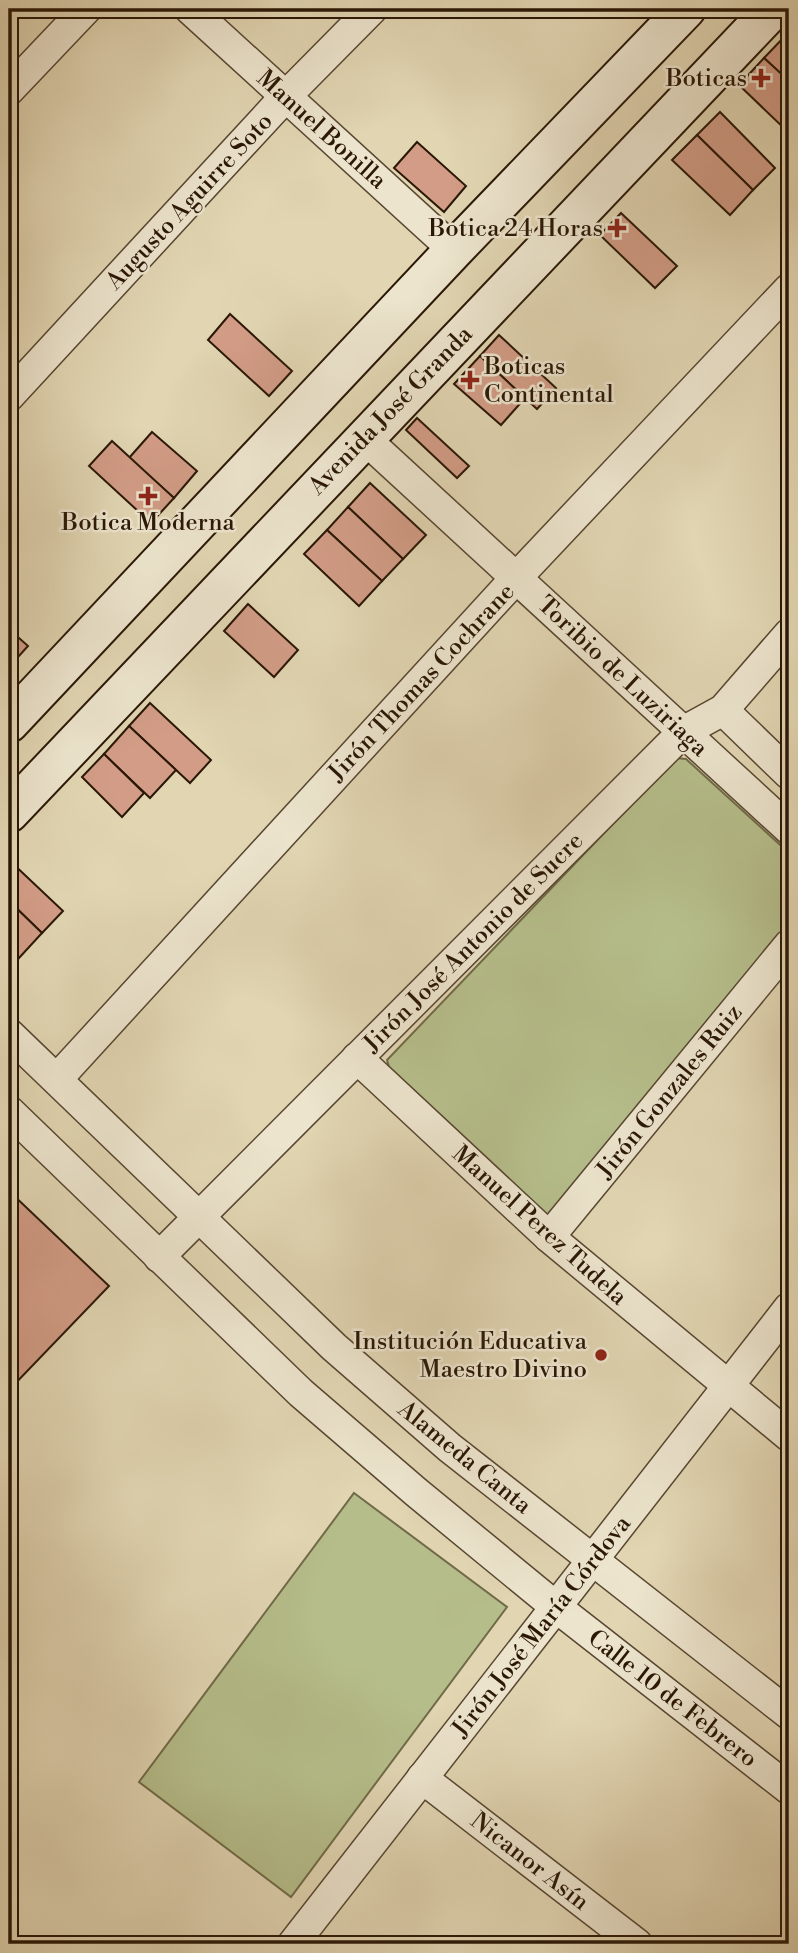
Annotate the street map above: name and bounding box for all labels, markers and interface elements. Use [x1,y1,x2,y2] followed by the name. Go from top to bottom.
[250,64,393,196] street label: Manuel Bonilla
[665,64,747,94] place label: Boticas
[753,70,769,86] marker: Boticas
[99,107,280,297] street label: Augusto Aguirre Soto
[427,214,603,244] place label: Botica 24 Horas
[609,220,625,236] marker: Botica 24 Horas
[302,319,480,502] street label: Avenida José Granda
[483,352,614,410] place label: Boticas Continental
[462,372,478,388] marker: Boticas Continental
[140,488,156,504] marker: Botica Moderna
[60,508,236,538] place label: Botica Moderna
[322,577,521,789] street label: Jirón Thomas Cochrane
[531,590,714,764] street label: Toribio de Luziriaga
[357,826,590,1060] street label: Jirón José Antonio de Sucre
[590,999,749,1186] street label: Jirón Gonzales Ruiz
[446,1139,634,1313] street label: Manuel Perez Tudela
[353,1327,588,1385] place label: Institución Educativa Maestro Divino
[593,1347,609,1363] marker: Institución Educativa Maestro Divino
[391,1394,538,1521] street label: Alameda Canta
[445,1509,638,1744] street label: Jirón José María Córdova
[582,1623,763,1774] street label: Calle 10 de Febrero
[464,1806,595,1917] street label: Nicanor Asín

